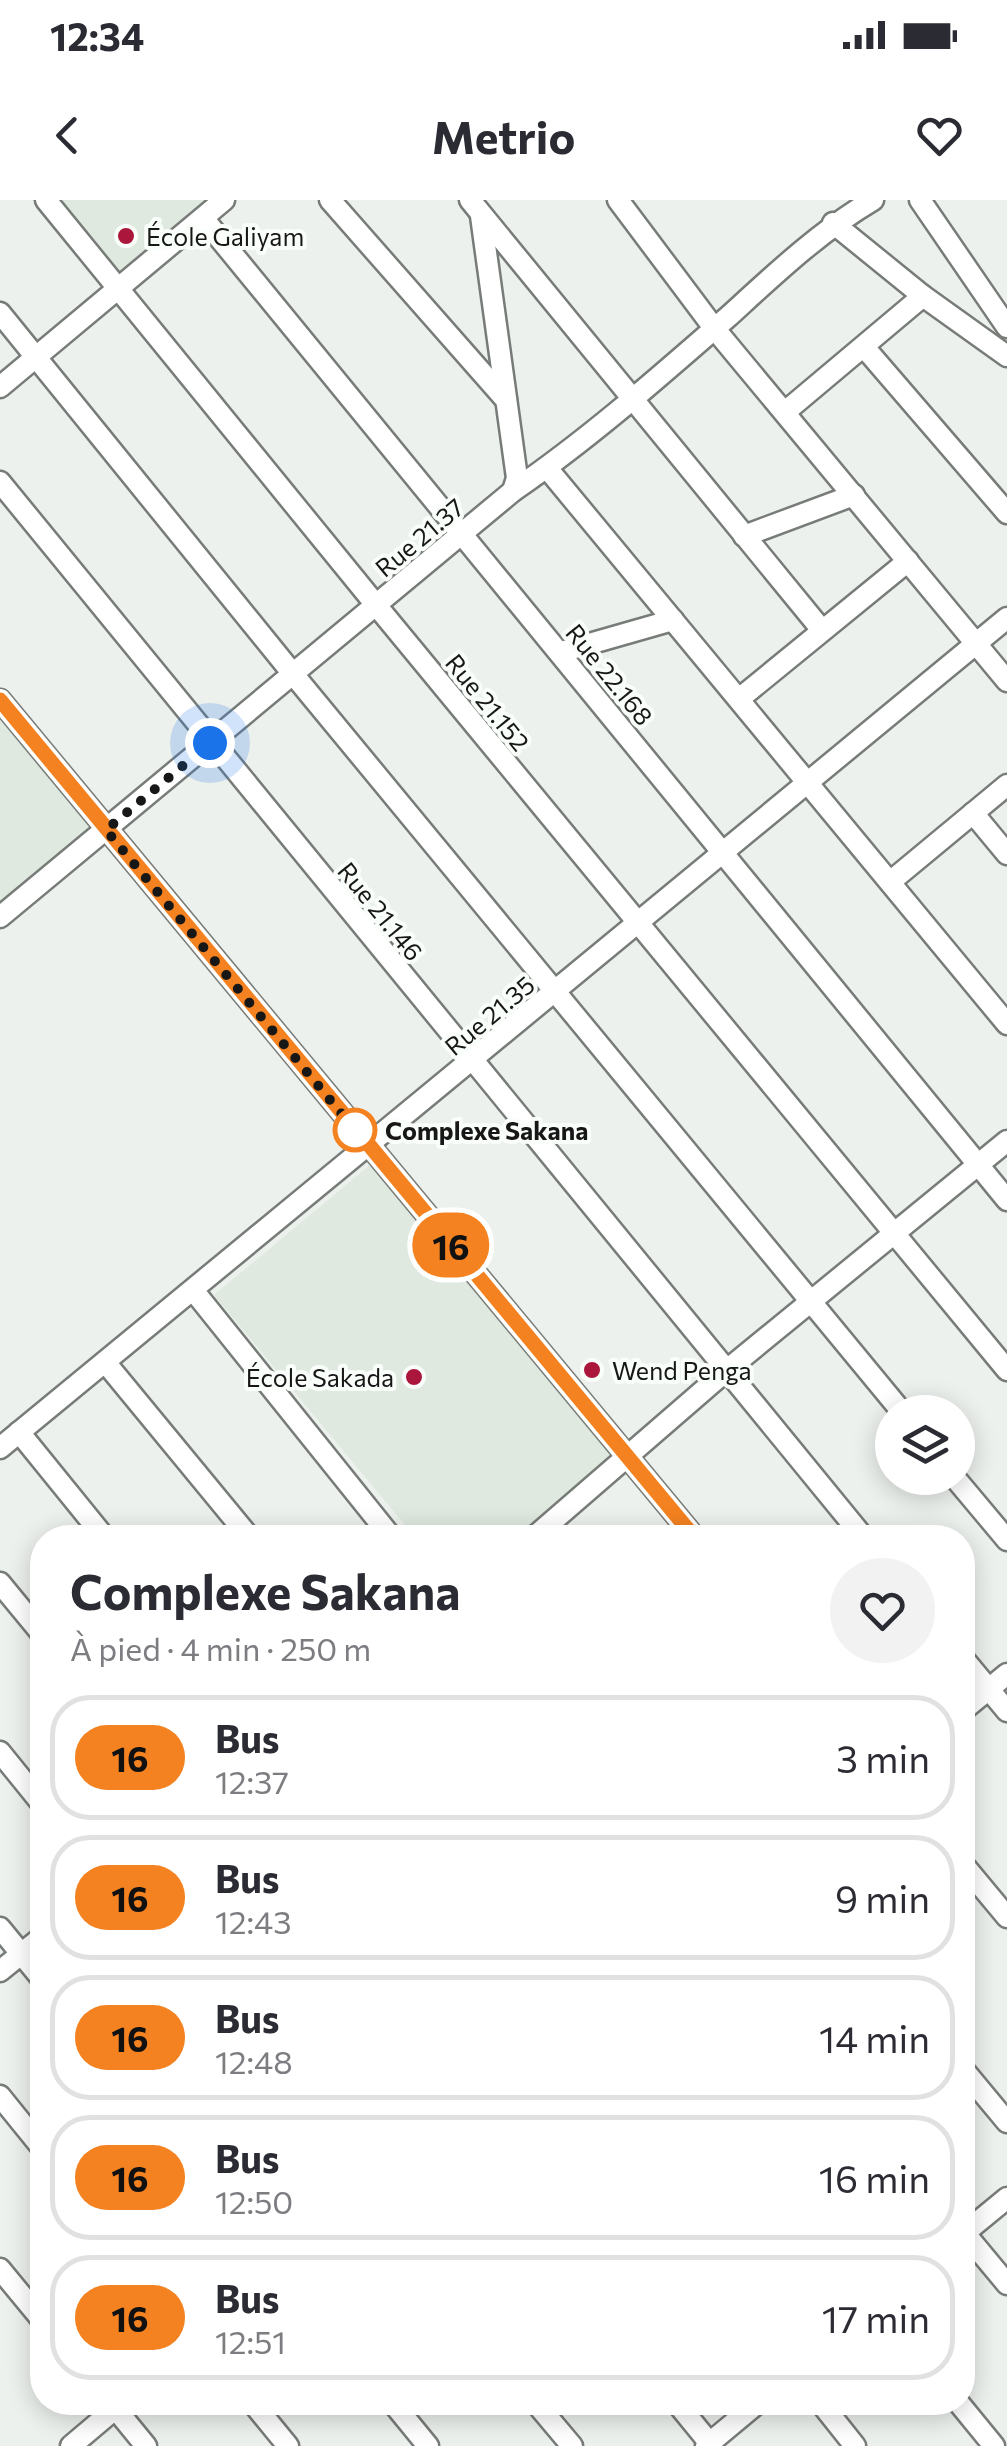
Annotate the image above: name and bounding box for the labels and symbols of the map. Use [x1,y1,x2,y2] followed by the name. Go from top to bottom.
[146,221,304,251] place label: École Galiyam
[115,225,137,247] marker: École Galiyam
[369,491,469,583] street label: Rue 21.37
[560,617,660,731] street label: Rue 22.168
[440,647,536,757] street label: Rue 21.152
[185,718,235,768] your location
[332,856,430,966] street label: Rue 21.146
[438,969,540,1061] street label: Rue 21.35
[334,1109,376,1151] marker: Complexe Sakana
[385,1115,588,1145] place label: Complexe Sakana
[406,1212,496,1278] line badge: 16
[612,1355,752,1385] place label: Wend Penga
[581,1359,603,1381] marker: Wend Penga
[246,1362,394,1392] place label: École Sakada
[403,1366,425,1388] marker: École Sakada

